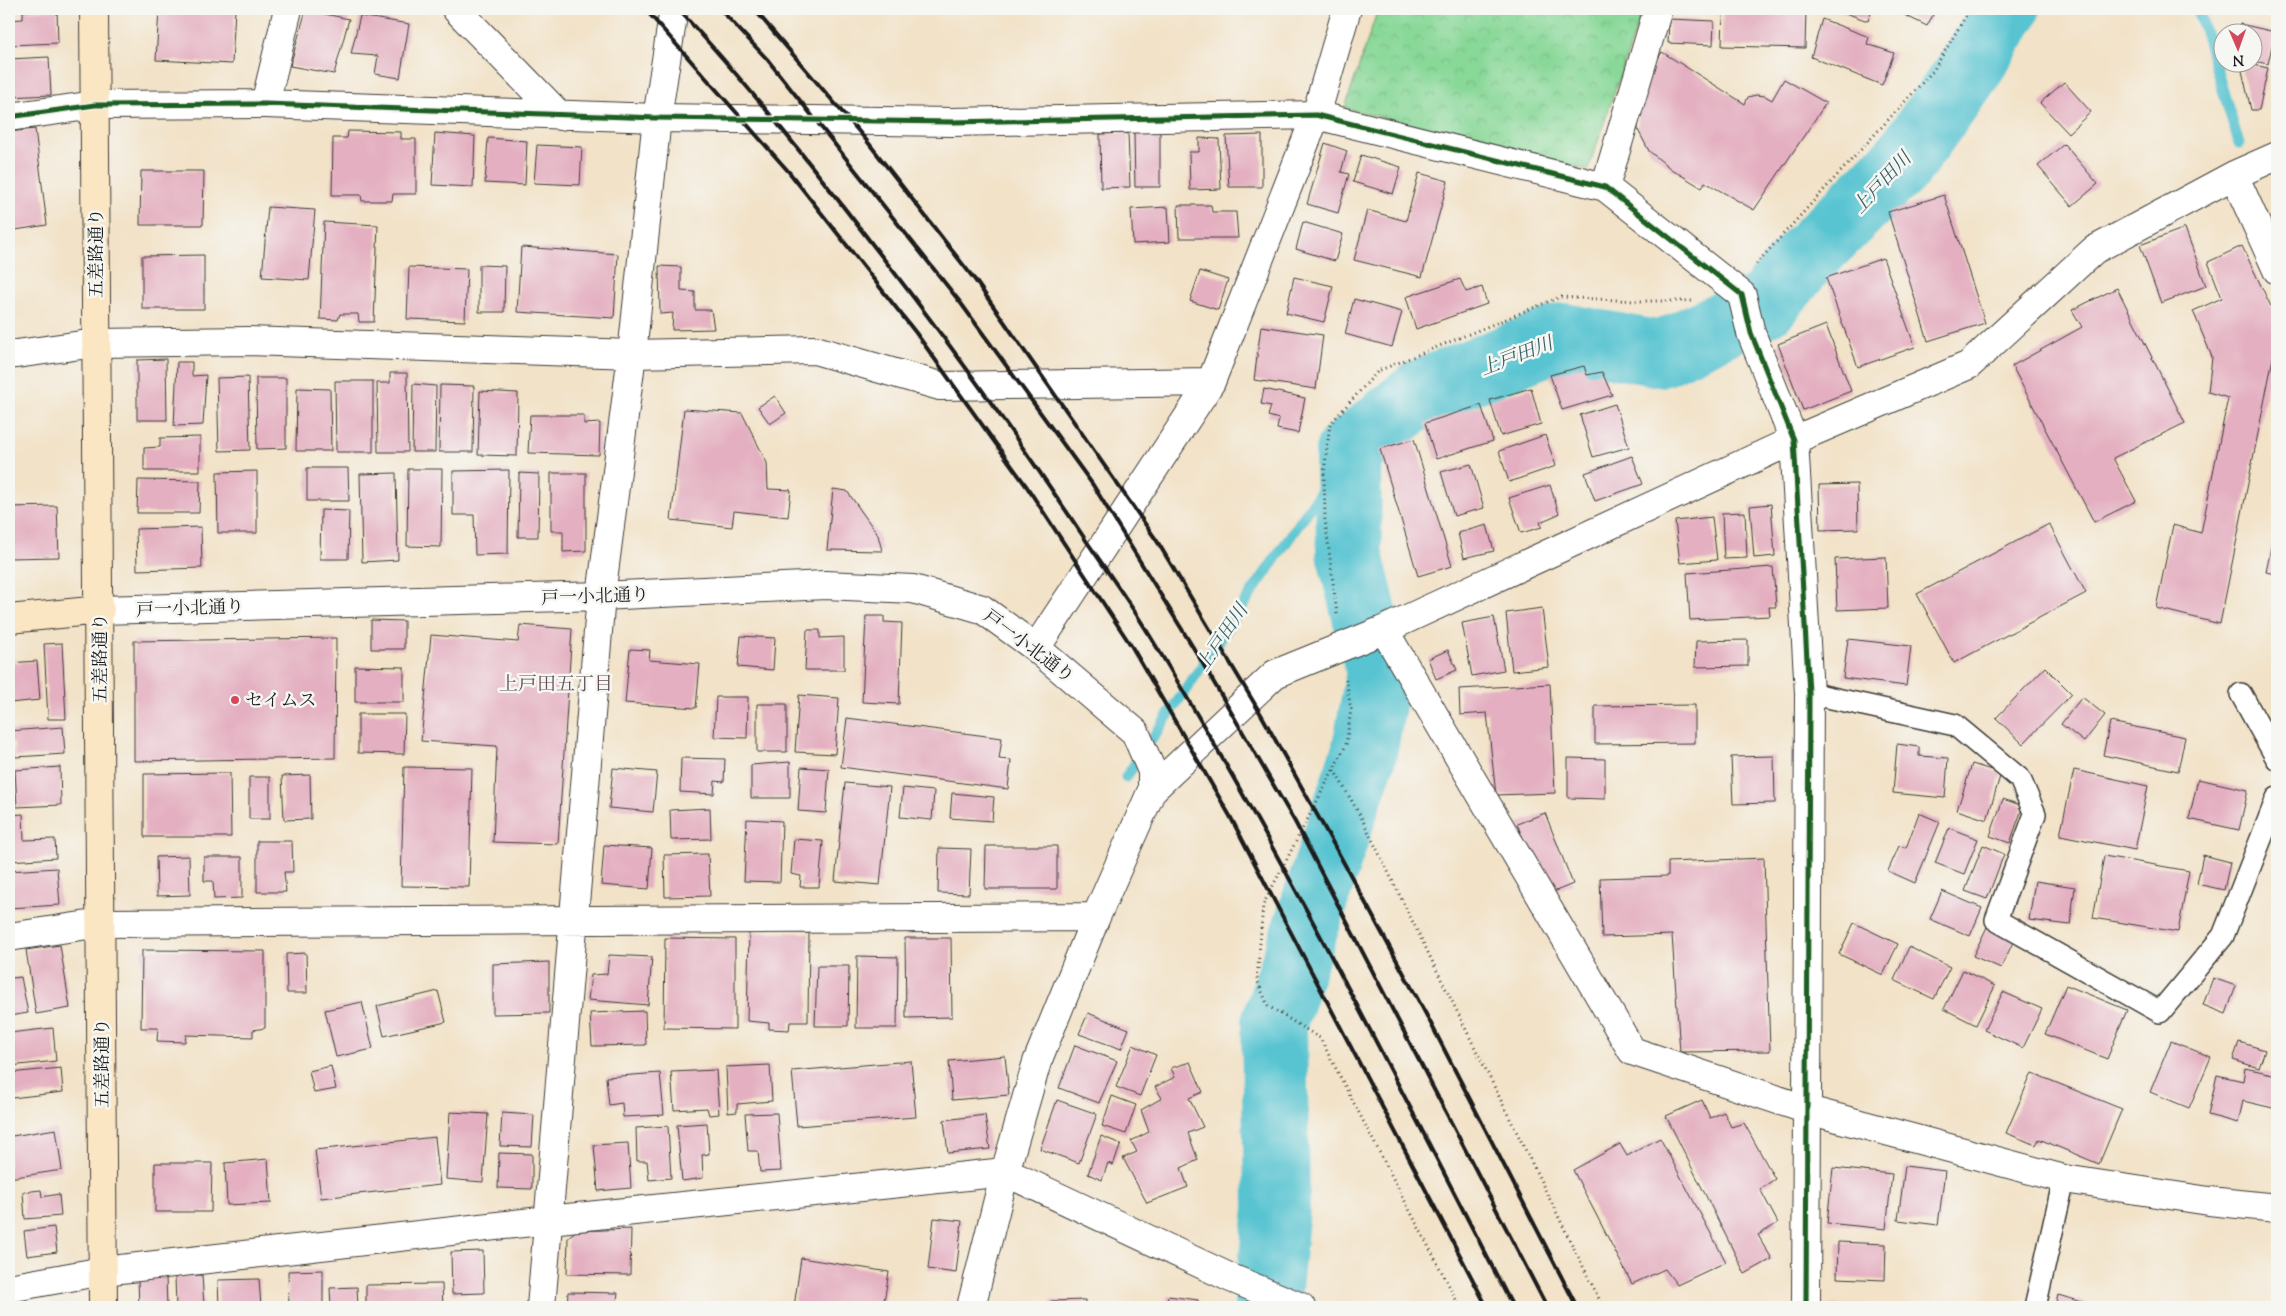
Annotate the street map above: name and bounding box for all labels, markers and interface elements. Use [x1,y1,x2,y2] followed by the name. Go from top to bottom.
[2214,22,2264,72] north arrow
[2232,49,2244,69] text: N
[1847,145,1920,221] water label: 上戸田川
[85,208,111,298] street label: 五差路通り
[1477,330,1559,384] water label: 上戸田川
[541,583,649,613] street label: 戸一小北通り
[136,595,244,625] street label: 戸一小北通り
[1191,598,1257,677] water label: 上戸田川
[977,605,1079,690] street label: 戸一小北通り
[89,613,115,703] street label: 五差路通り
[499,672,613,699] district label: 上戸田五丁目
[245,689,316,715] place label: セイムス
[229,694,241,706] marker: セイムス
[91,1018,117,1108] street label: 五差路通り

